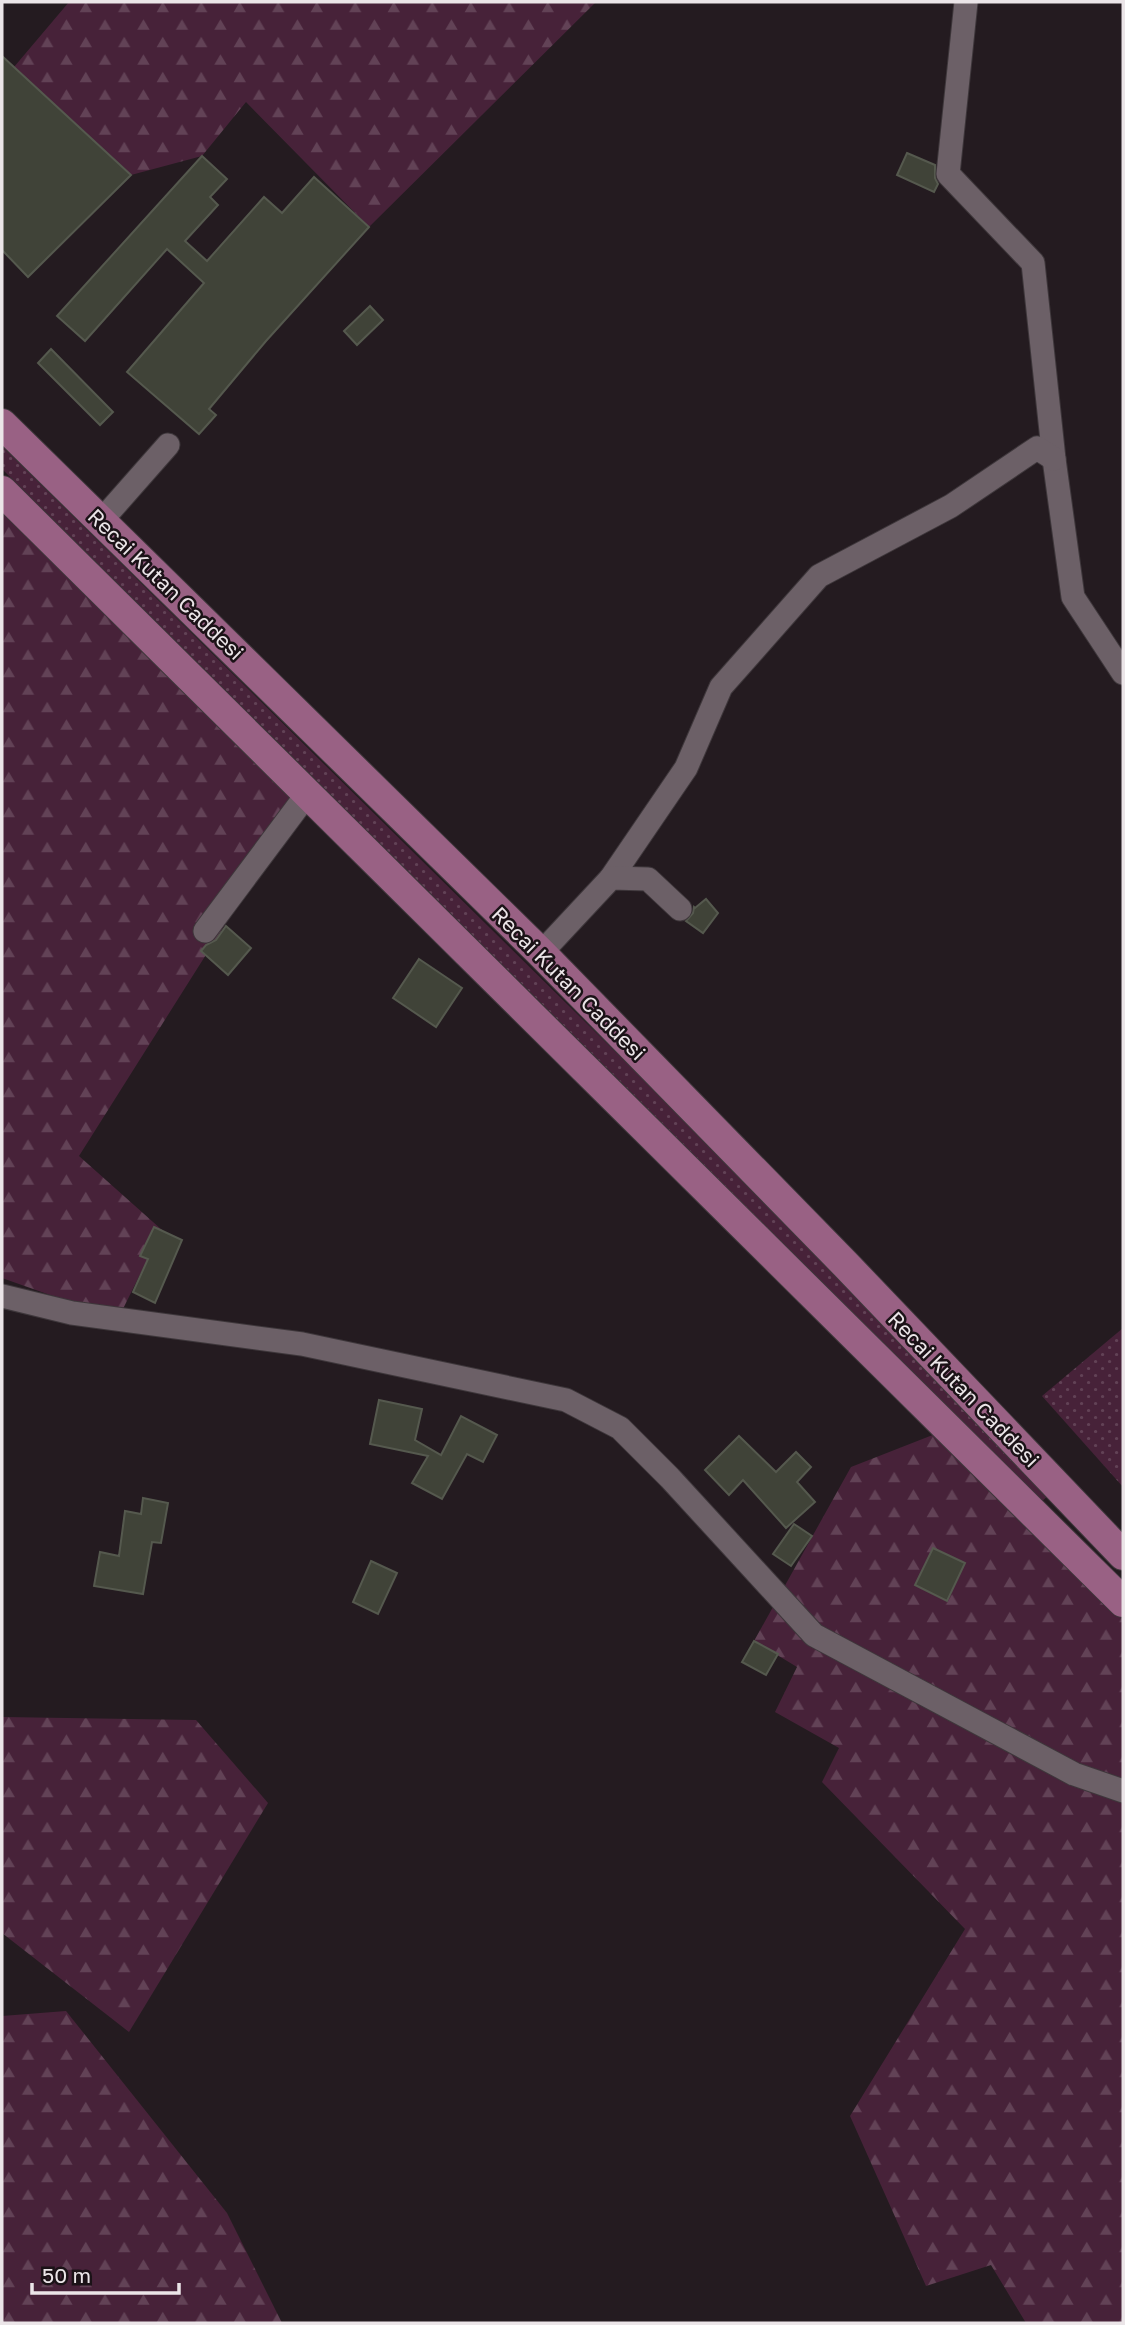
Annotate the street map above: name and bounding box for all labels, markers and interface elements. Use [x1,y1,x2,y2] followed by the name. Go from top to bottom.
[83,503,249,665] street label: Recai Kutan Caddesi
[487,901,651,1065] street label: Recai Kutan Caddesi
[883,1306,1045,1472] street label: Recai Kutan Caddesi
[32,2252,178,2296] scale bar
[42,2262,91,2288] text: 50 m

